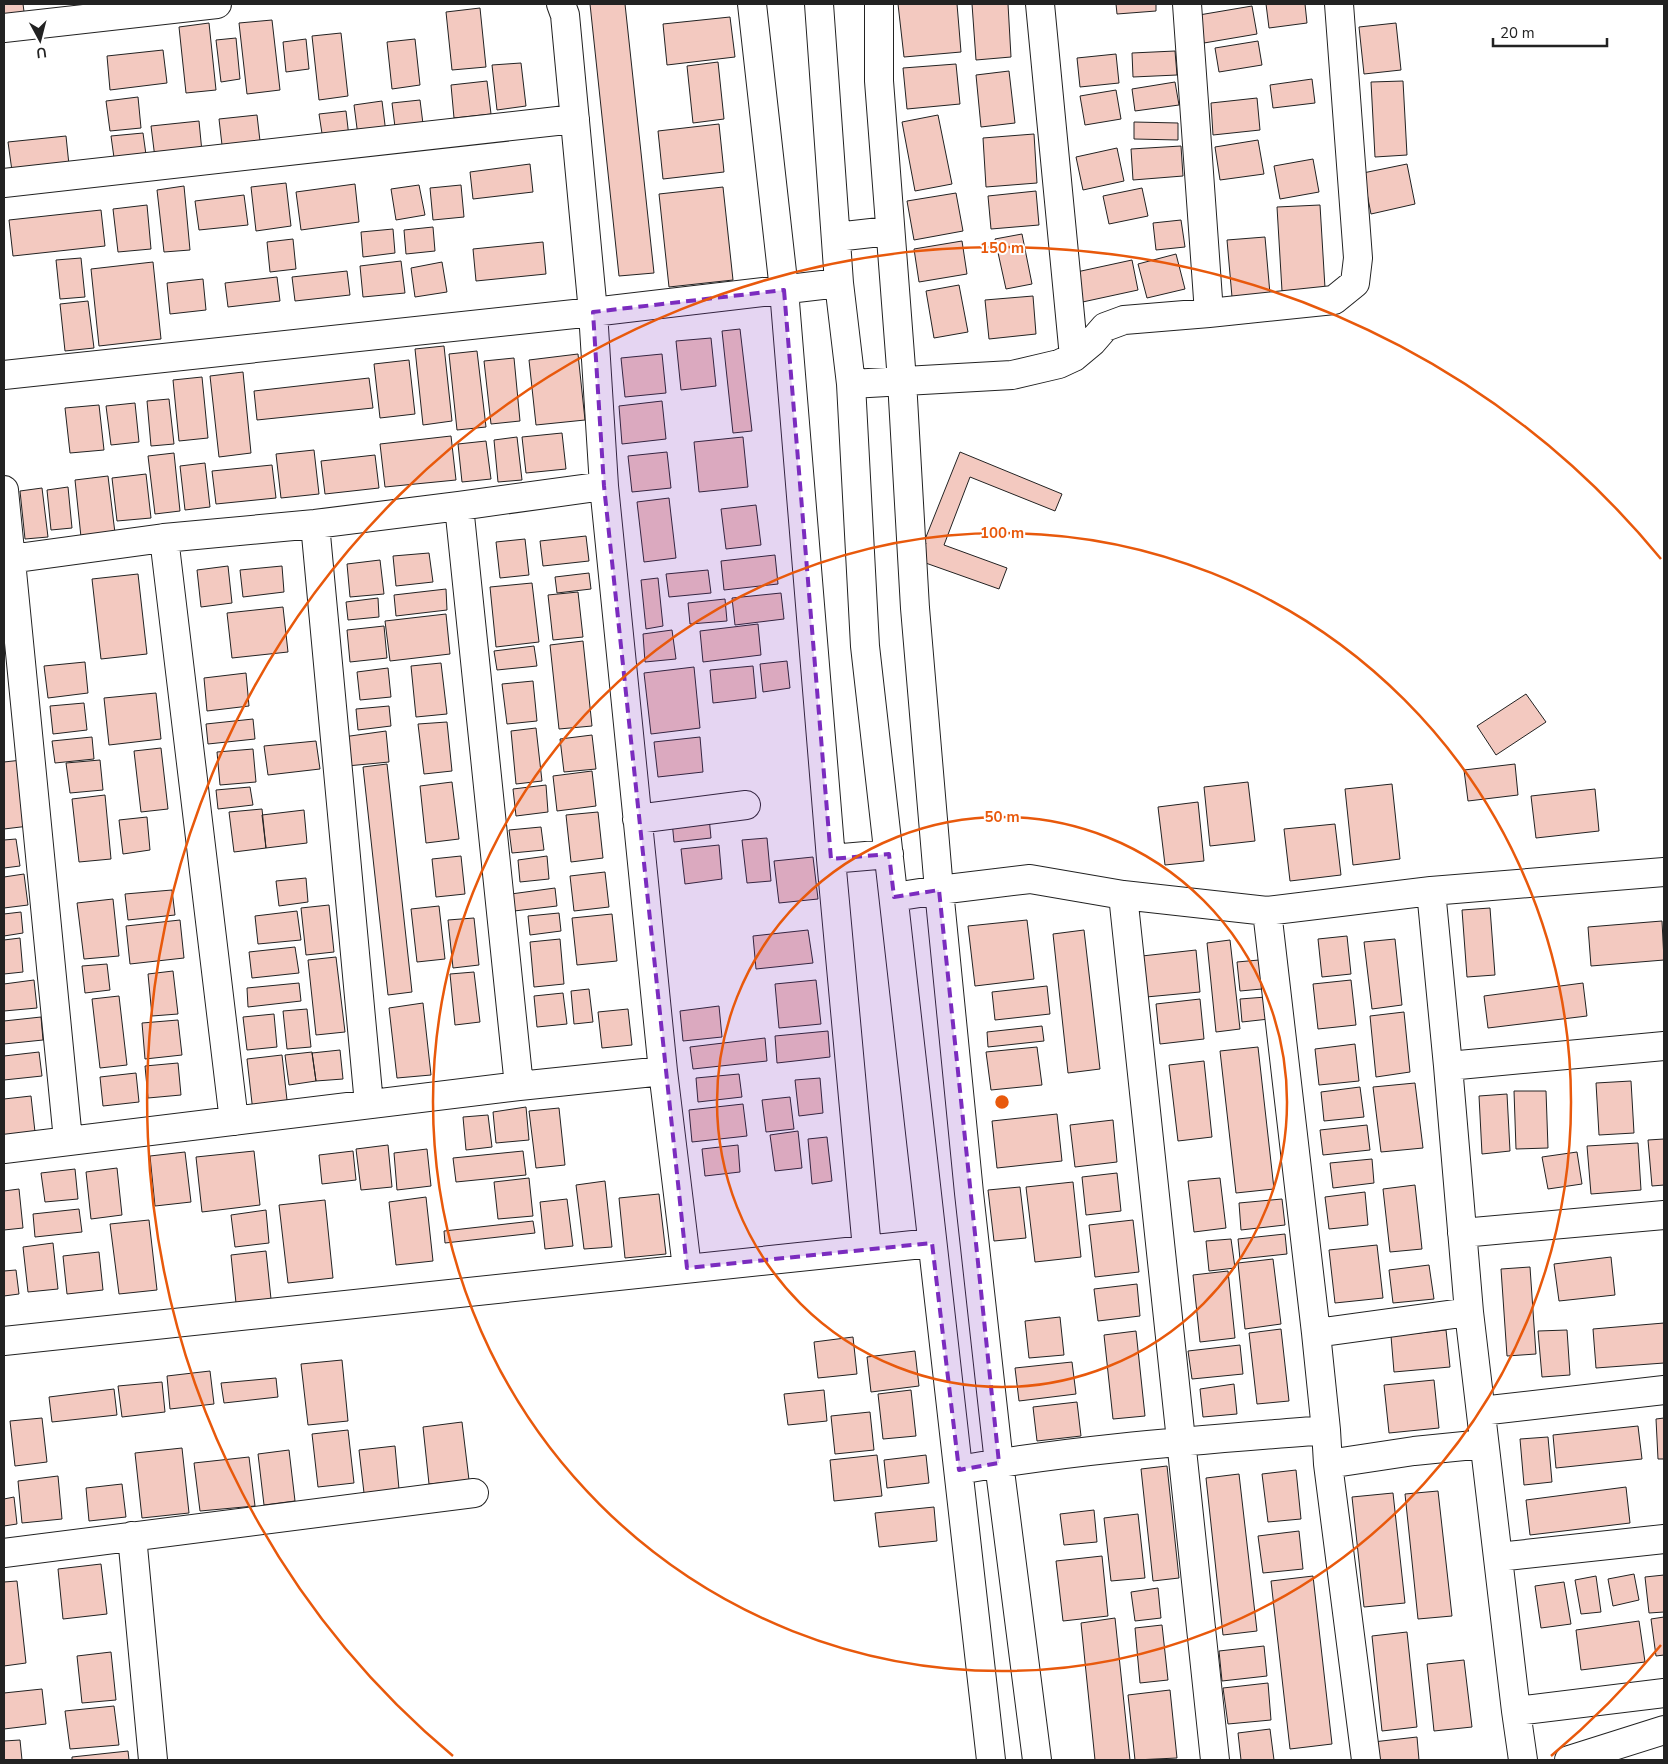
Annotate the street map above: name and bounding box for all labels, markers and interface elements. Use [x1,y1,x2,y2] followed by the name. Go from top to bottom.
[15,15,65,65] north arrow
[1493,15,1607,47] scale bar
[1500,23,1535,43] text: 20 m
[35,42,48,62] text: U
[980,238,1024,258] text: 150 m
[980,523,1024,543] text: 100 m
[984,807,1020,827] text: 50 m
[993,1093,1011,1111] centre of rings

